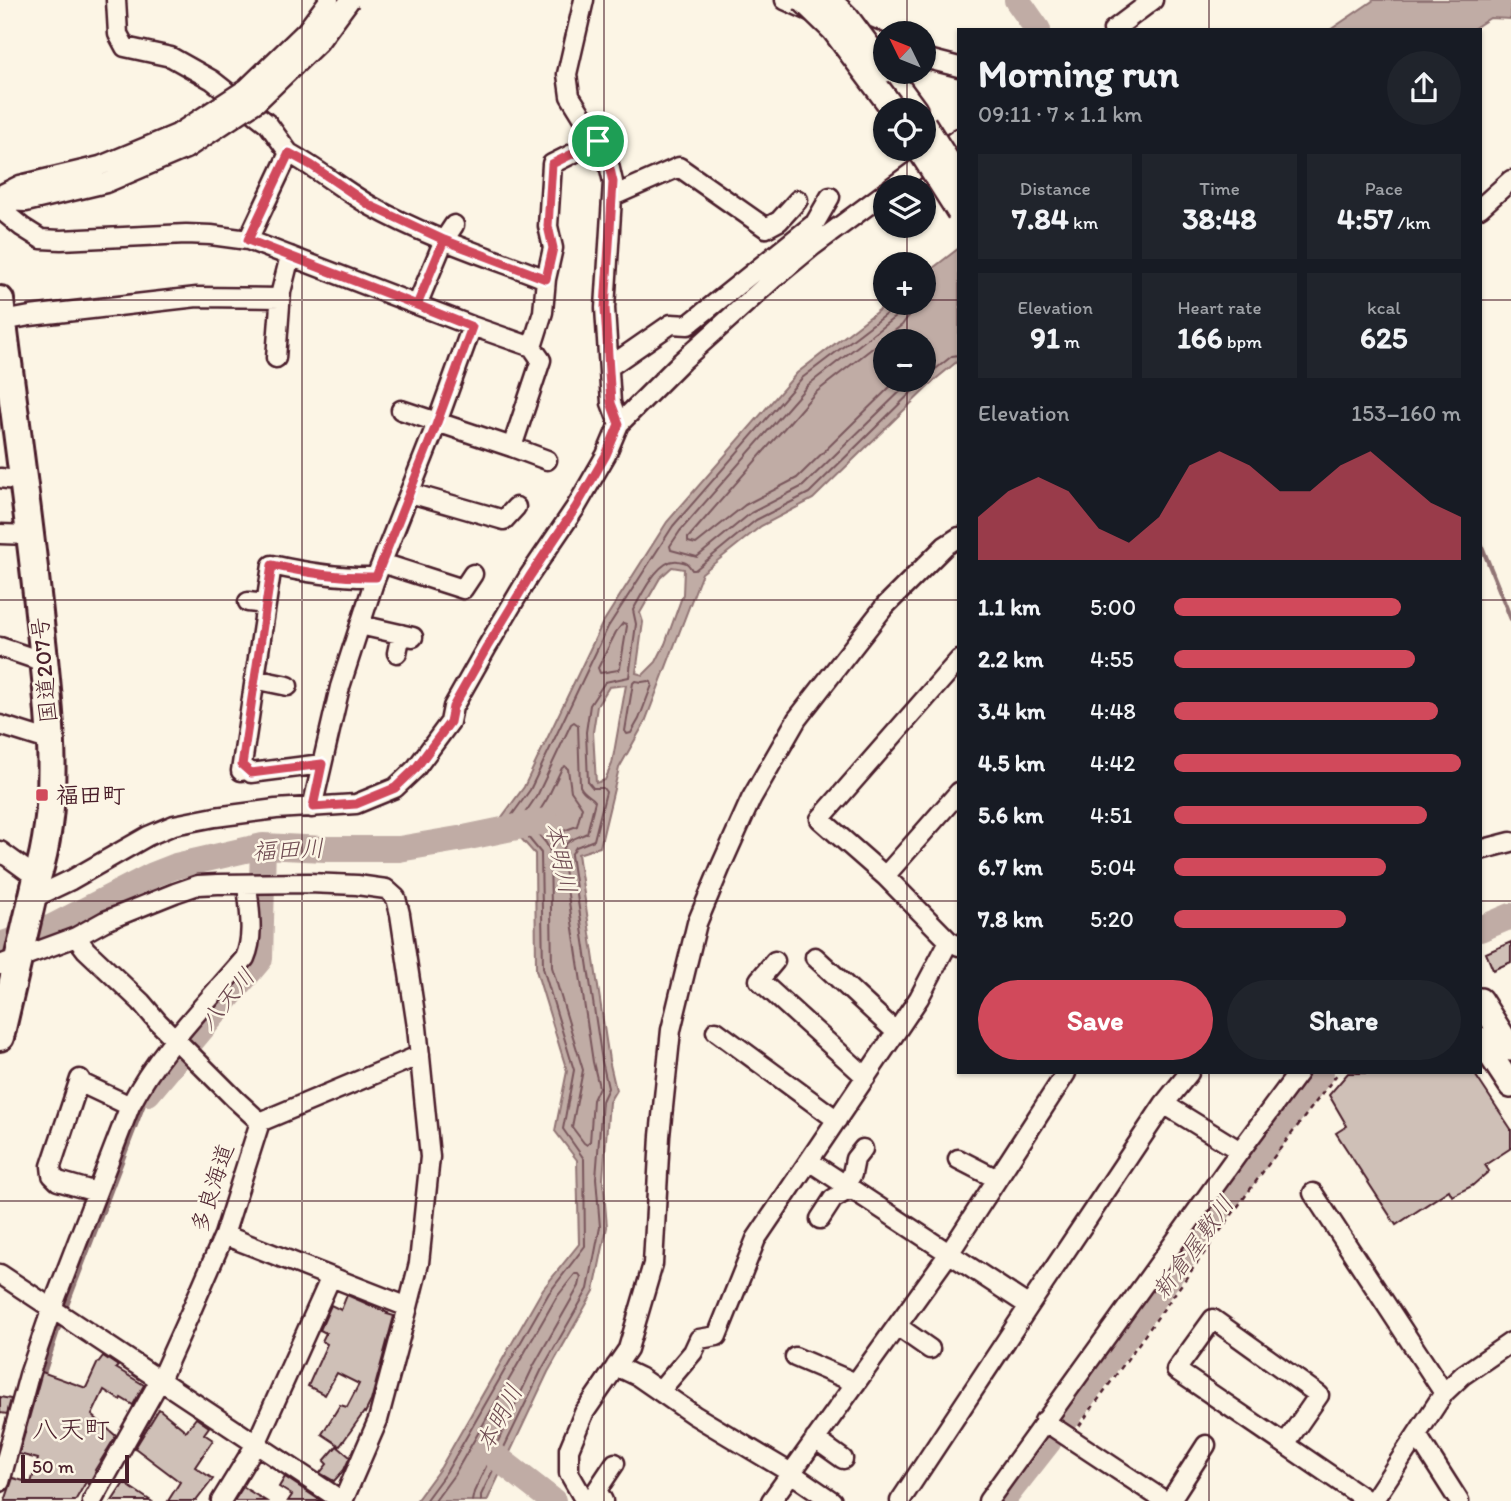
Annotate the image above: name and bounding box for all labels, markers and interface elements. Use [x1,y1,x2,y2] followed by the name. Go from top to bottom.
[873,21,936,84] north arrow
[873,21,936,392] map controls
[978,51,1179,97] text: Morning run
[1387,51,1461,125] button: share
[873,98,936,161] button: locate
[978,100,1143,128] text: 09:11 · 7 × 1.1 km
[568,111,628,171] pin
[579,122,617,160] icon: arrive
[873,175,936,238] button: layers
[1020,177,1091,200] text: Distance
[1199,177,1240,200] text: Time
[1365,177,1403,200] text: Pace
[1012,200,1069,237] text: 7.84
[1182,200,1257,237] text: 38:48
[1337,200,1393,237] text: 4:57
[1069,211,1098,234] text: km
[1393,211,1431,234] text: /km
[873,252,936,315] button: +
[1017,296,1093,319] text: Elevation
[1177,296,1262,319] text: Heart rate
[1367,296,1401,319] text: kcal
[1030,319,1060,356] text: 91
[1177,319,1223,356] text: 166
[1360,319,1408,356] text: 625
[873,329,936,392] button: −
[1060,330,1080,353] text: m
[1223,330,1262,353] text: bpm
[978,399,1069,427] text: Elevation
[1351,399,1461,427] text: 153–160 m
[978,593,1041,621] text: 1.1 km
[1090,593,1136,621] text: 5:00
[25,616,63,724] street label: 国道207号
[978,645,1043,673] text: 2.2 km
[1090,645,1134,673] text: 4:55
[978,697,1046,725] text: 3.4 km
[1090,697,1136,725] text: 4:48
[978,749,1045,777] text: 4.5 km
[1090,749,1135,777] text: 4:42
[56,781,125,809] place label: 福田町
[34,787,50,803] marker: 福田町
[978,801,1043,829] text: 5.6 km
[1090,801,1132,829] text: 4:51
[540,820,583,896] water label: 本明川
[251,833,325,866] water label: 福田川
[978,853,1043,881] text: 6.7 km
[1090,853,1136,881] text: 5:04
[978,905,1043,933] text: 7.8 km
[1090,905,1134,933] text: 5:20
[192,962,261,1036] water label: 八天川
[978,980,1213,1060] button: Save
[1227,980,1461,1060] button: Share
[184,1140,240,1236] street label: 多良海道
[1146,1190,1240,1304] water label: 新倉屋敷川
[469,1379,528,1456] water label: 本明川
[32,1413,110,1445] district label: 八天町
[21,1452,130,1484] scale bar
[32,1455,74,1478] text: 50 m

